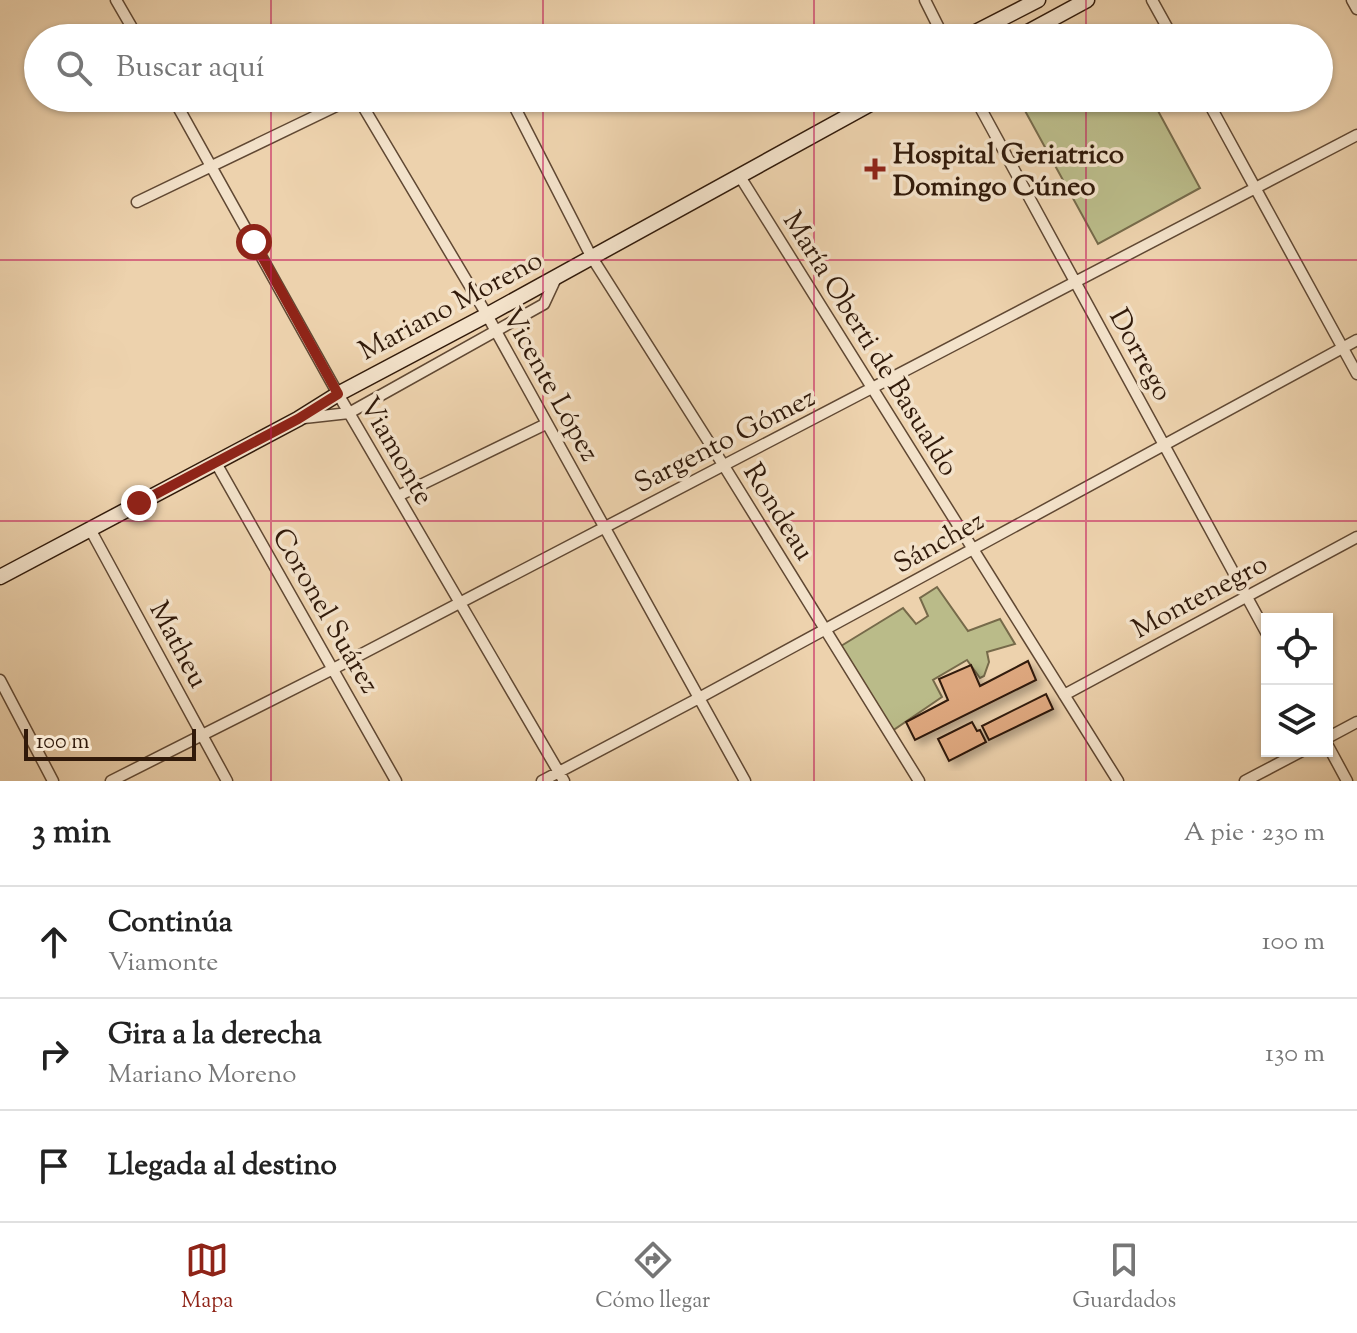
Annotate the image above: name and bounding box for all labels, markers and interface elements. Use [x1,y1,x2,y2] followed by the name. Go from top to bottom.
[24,24,1333,112] search box
[52,46,96,90] icon: search
[116,47,264,90] text: Buscar aquí
[893,136,1124,208] place label: Hospital Geriatrico Domingo Cúneo
[864,158,886,180] marker: Hospital Geriatrico Domingo Cúneo
[772,205,967,485] street label: María Oberti de Basualdo
[236,224,272,260] route start
[352,241,550,372] street label: Mariano Moreno
[491,301,608,470] street label: Vicente López
[1098,302,1181,409] street label: Dorrego
[628,379,823,504] street label: Sargento Gómez
[348,390,442,513] street label: Viamonte
[732,456,823,569] street label: Rondeau
[121,485,157,521] route end
[887,502,992,585] street label: Sánchez
[261,521,388,702] street label: Coronel Suárez
[1126,545,1275,650] street label: Montenegro
[138,595,217,696] street label: Matheu
[1261,613,1333,757] map controls
[1261,613,1333,685] button: locate
[1261,685,1333,757] button: layers
[24,725,196,761] scale bar
[36,727,89,759] text: 100 m
[32,809,111,858] text: 3 min
[1184,815,1325,852] text: A pie · 230 m
[108,902,233,945] text: Continúa
[32,920,76,964] icon: ahead
[1262,924,1325,961] text: 100 m
[108,945,218,982] text: Viamonte
[108,1014,322,1057] text: Gira a la derecha
[32,1032,76,1076] icon: right
[1265,1036,1325,1073] text: 130 m
[108,1057,296,1094] text: Mariano Moreno
[32,1144,76,1188] icon: arrive
[108,1145,337,1188] text: Llegada al destino
[181,1238,233,1318] tab: Mapa
[595,1238,710,1318] tab: Cómo llegar
[1072,1238,1176,1318] tab: Guardados

